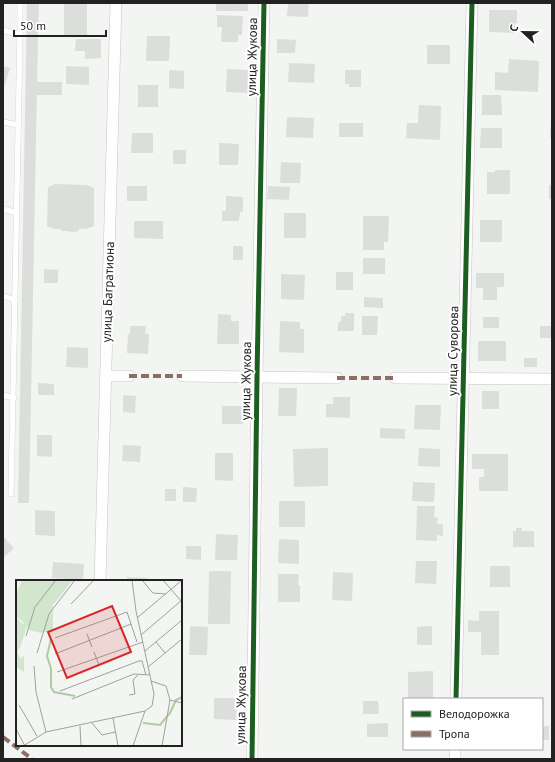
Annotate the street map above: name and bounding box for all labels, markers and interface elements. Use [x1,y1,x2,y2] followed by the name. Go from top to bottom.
[14,12,106,38] scale bar
[503,12,543,52] north arrow
[243,17,261,97] street label: улица Жукова
[20,18,46,33] text: 50 m
[506,23,521,34] text: С
[98,241,118,343] street label: улица Багратиона
[444,306,462,396] street label: улица Суворова
[237,341,255,421] street label: улица Жукова
[16,580,182,746] inset map
[232,665,250,745] street label: улица Жукова
[403,698,543,750] legend
[439,706,510,721] text: Велодорожка
[439,726,470,741] text: Тропа

